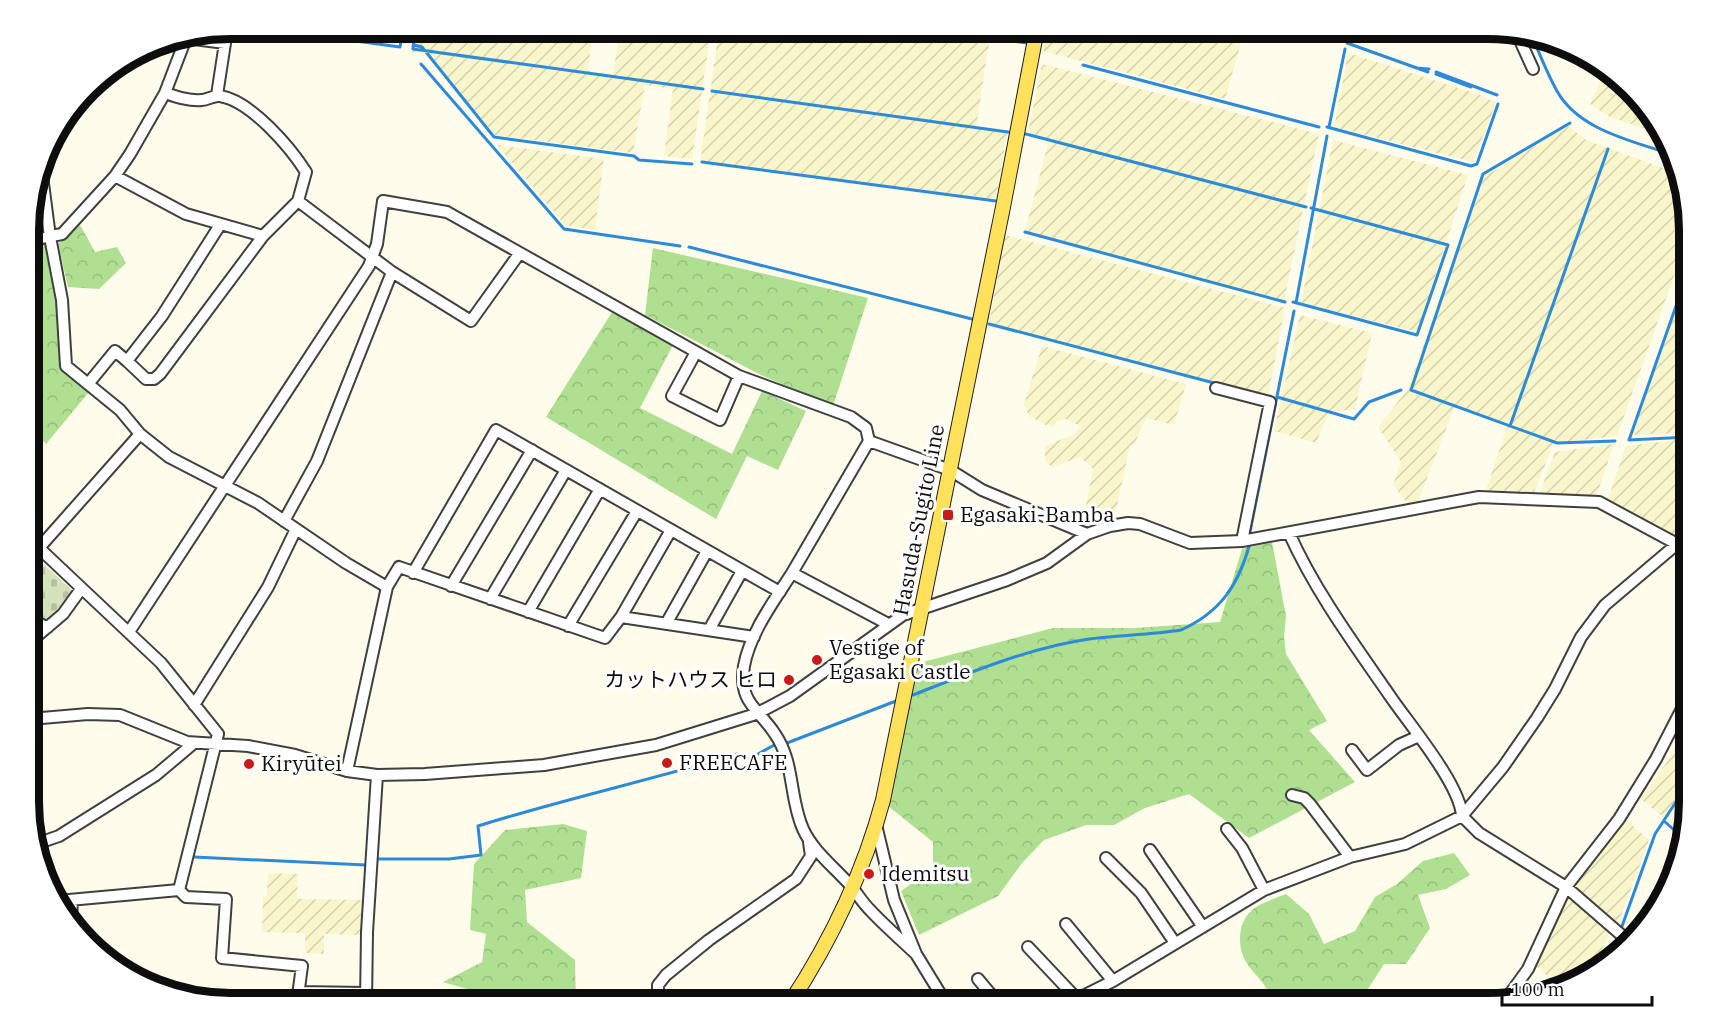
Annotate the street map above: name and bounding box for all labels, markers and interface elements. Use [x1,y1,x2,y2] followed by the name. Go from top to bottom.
[886,422,950,618] street label: Hasuda-Sugito Line
[960,500,1115,528] place label: Egasaki-Bamba
[941,508,955,522] marker: Egasaki-Bamba
[829,633,971,685] place label: Vestige of Egasaki Castle
[810,653,824,667] marker: Vestige of Egasaki Castle
[604,665,777,693] place label: カットハウス ヒロ
[782,673,796,687] marker: カットハウス ヒロ
[679,748,788,776] place label: FREECAFE
[261,749,342,777] place label: Kiryūtei
[660,756,674,770] marker: FREECAFE
[242,757,256,771] marker: Kiryūtei
[881,859,970,887] place label: Idemitsu
[862,867,876,881] marker: Idemitsu
[1502,969,1652,1007] scale bar
[1511,978,1565,1001] text: 100 m

